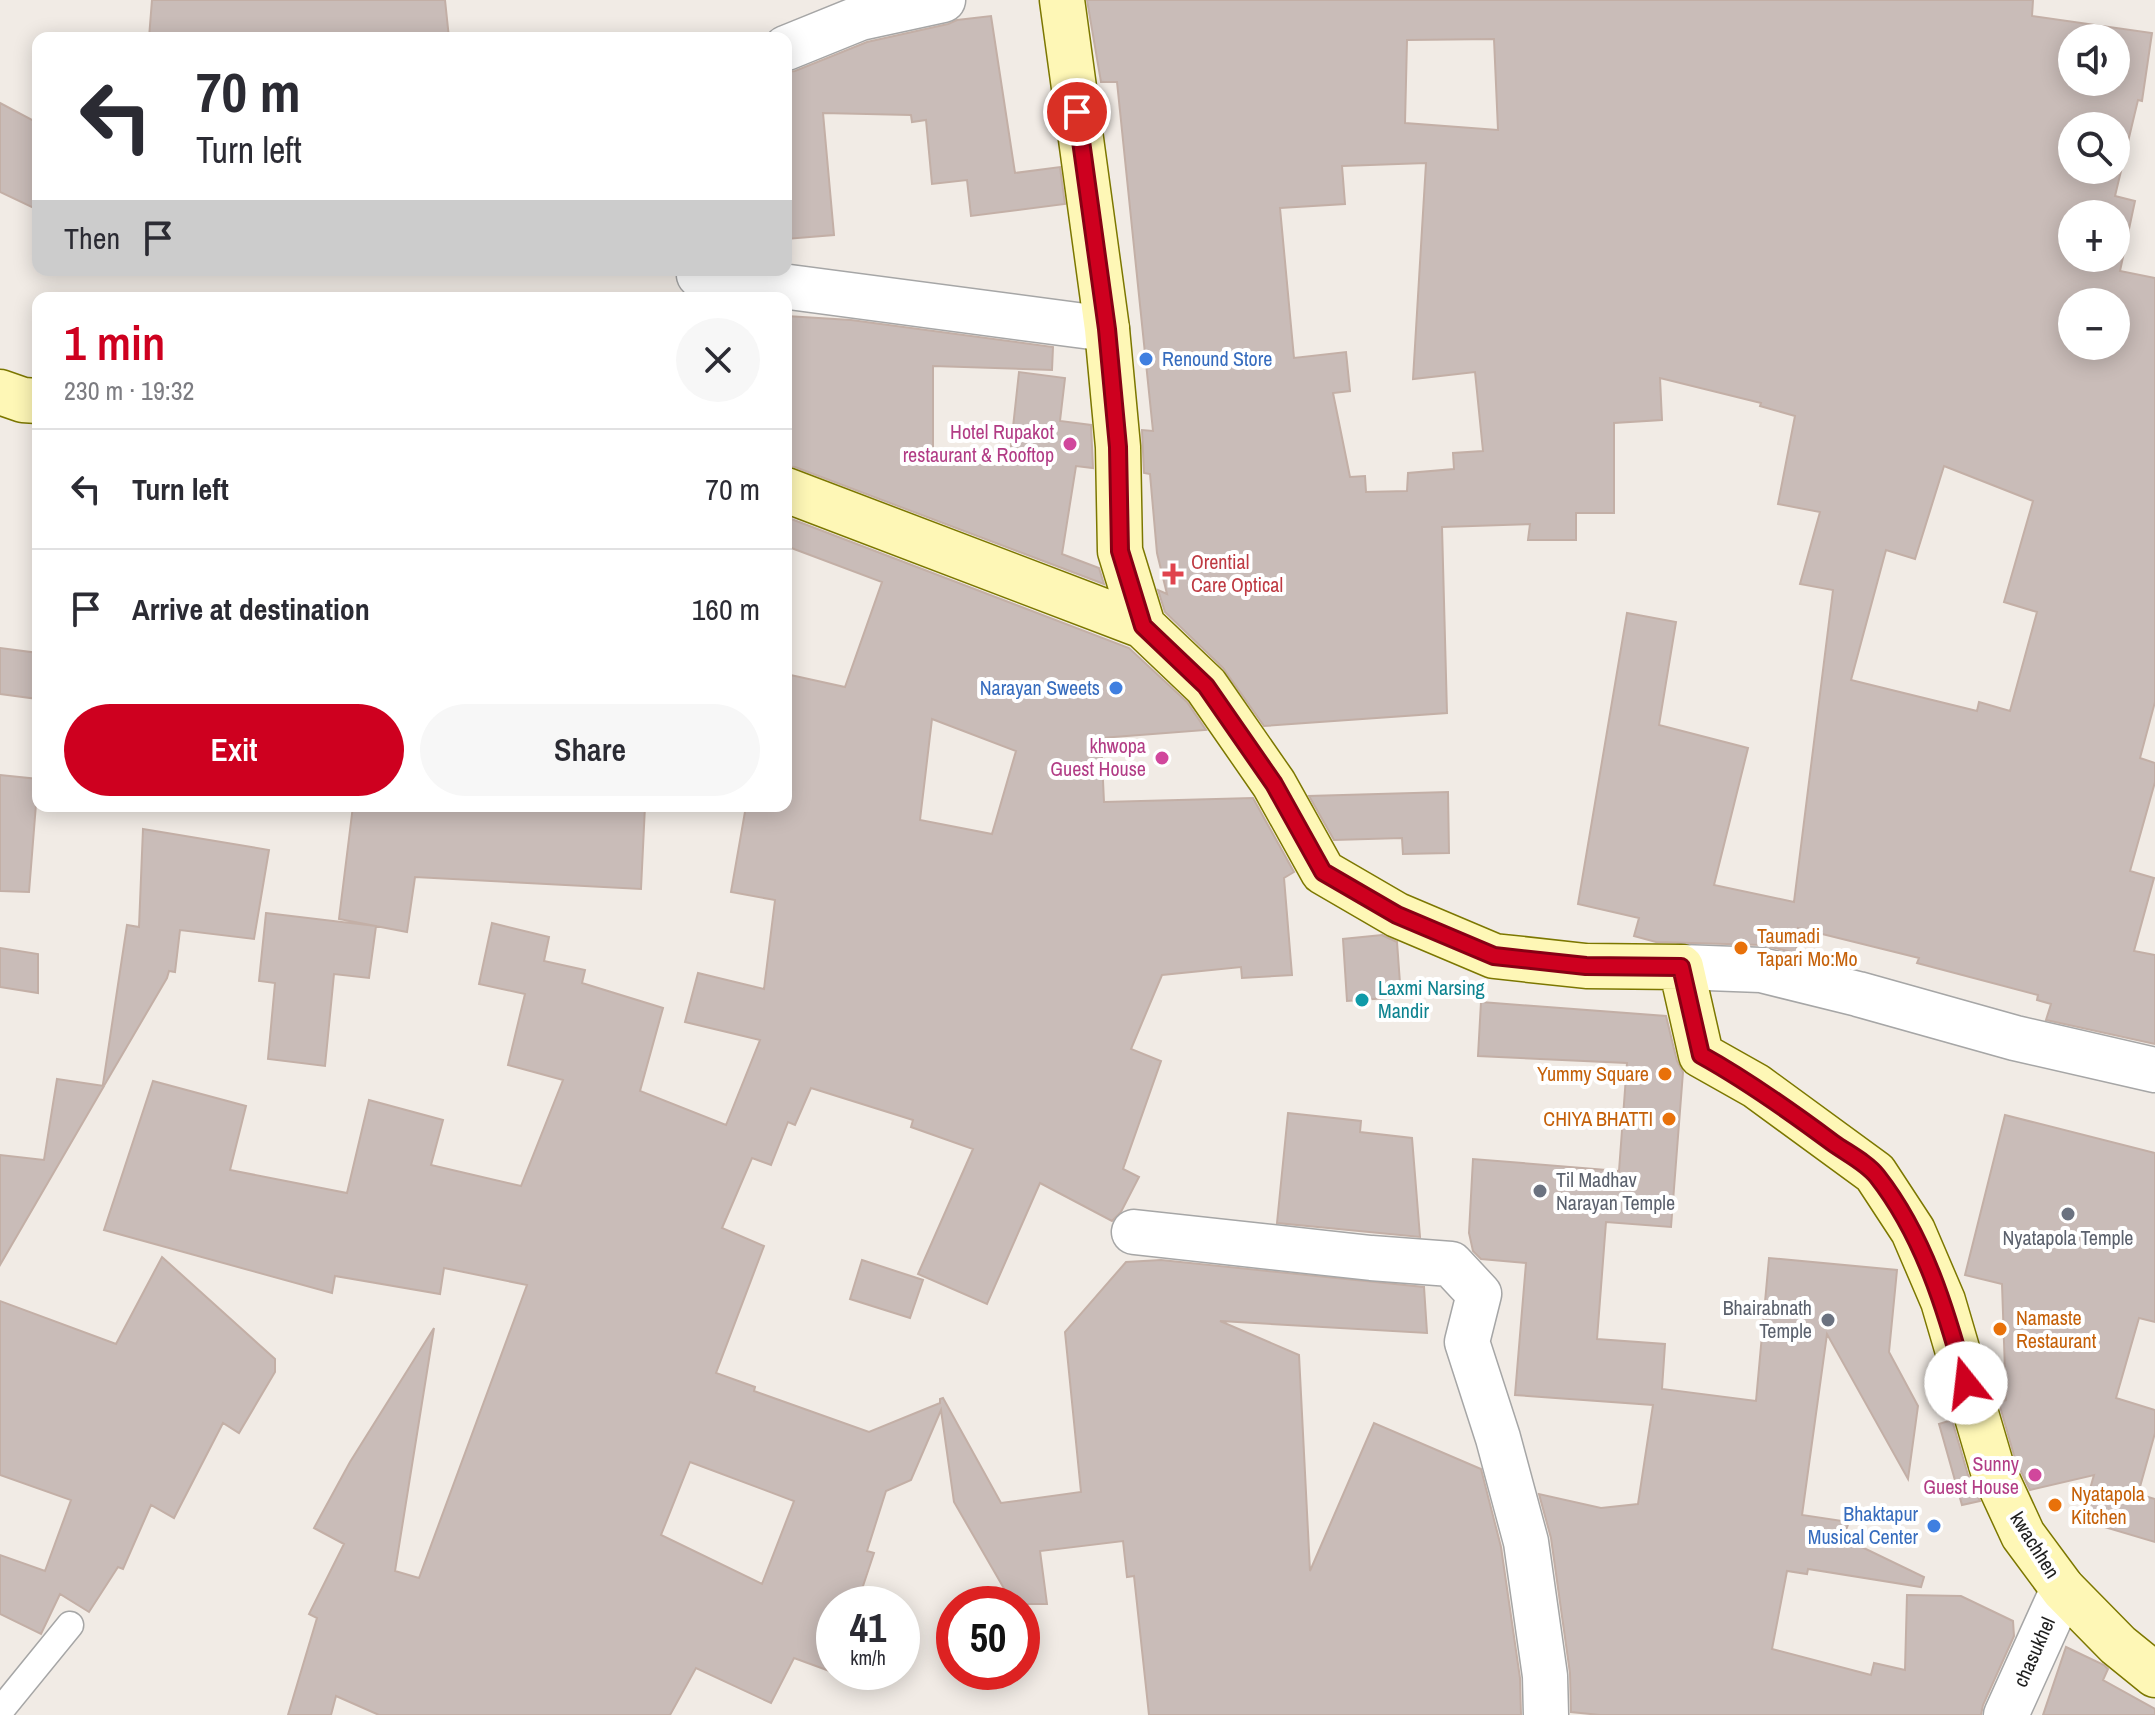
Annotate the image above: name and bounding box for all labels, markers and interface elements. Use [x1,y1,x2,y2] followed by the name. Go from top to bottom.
[2058,24,2130,360] map controls
[2058,24,2130,96] button: sound
[196,54,301,129] text: 70 m
[64,64,168,168] icon: left
[1043,78,1111,146] pin
[1055,90,1099,134] icon: arrive
[2058,112,2130,184] button: search
[196,126,302,174] text: Turn left
[2058,200,2130,272] button: +
[136,216,180,260] icon: arrive
[64,218,120,258] text: Then
[2058,288,2130,360] button: −
[64,310,165,375] text: 1 min
[676,318,760,402] button: close
[1162,345,1272,372] place label: Renound Store
[1137,350,1155,368] marker: Renound Store
[64,373,194,408] text: 230 m · 19:32
[903,418,1054,468] place label: Hotel Rupakot restaurant & Rooftop
[1061,435,1079,453] marker: Hotel Rupakot restaurant & Rooftop
[64,467,108,511] icon: left
[132,469,229,509] text: Turn left
[705,469,760,509] text: 70 m
[1191,548,1283,598] place label: Orential Care Optical
[1162,563,1184,585] marker: Orential Care Optical
[64,587,108,631] icon: arrive
[132,589,370,629] text: Arrive at destination
[692,589,760,629] text: 160 m
[980,674,1100,701] place label: Narayan Sweets
[1107,679,1125,697] marker: Narayan Sweets
[64,704,404,796] button: Exit
[420,704,760,796] button: Share
[1050,732,1146,782] place label: khwopa Guest House
[1153,749,1171,767] marker: khwopa Guest House
[1757,922,1858,972] place label: Taumadi Tapari Mo:Mo
[1732,939,1750,957] marker: Taumadi Tapari Mo:Mo
[1378,974,1485,1024] place label: Laxmi Narsing Mandir
[1353,991,1371,1009] marker: Laxmi Narsing Mandir
[1537,1060,1649,1087] place label: Yummy Square
[1656,1065,1674,1083] marker: Yummy Square
[1543,1105,1653,1132] place label: CHIYA BHATTI
[1660,1110,1678,1128] marker: CHIYA BHATTI
[1556,1166,1675,1216] place label: Til Madhav Narayan Temple
[1531,1182,1549,1200] marker: Til Madhav Narayan Temple
[2059,1205,2077,1223] marker: Nyatapola Temple
[2003,1224,2133,1251] place label: Nyatapola Temple
[1723,1294,1812,1344] place label: Bhairabnath Temple
[2016,1304,2097,1354] place label: Namaste Restaurant
[1819,1311,1837,1329] marker: Bhairabnath Temple
[1991,1320,2009,1338] marker: Namaste Restaurant
[1924,1341,2008,1425] position arrow
[1923,1450,2020,1500] place label: Sunny Guest House
[2026,1466,2044,1484] marker: Sunny Guest House
[2071,1480,2145,1530] place label: Nyatapola Kitchen
[2046,1496,2064,1514] marker: Nyatapola Kitchen
[1808,1500,1919,1550] place label: Bhaktapur Musical Center
[2004,1506,2066,1583] street label: kwachhen
[1925,1517,1943,1535] marker: Bhaktapur Musical Center
[936,1586,1040,1690] speed limit sign: 50
[850,1601,886,1654] text: 41
[2006,1613,2061,1691] street label: chasukhel
[850,1644,886,1671] text: km/h

